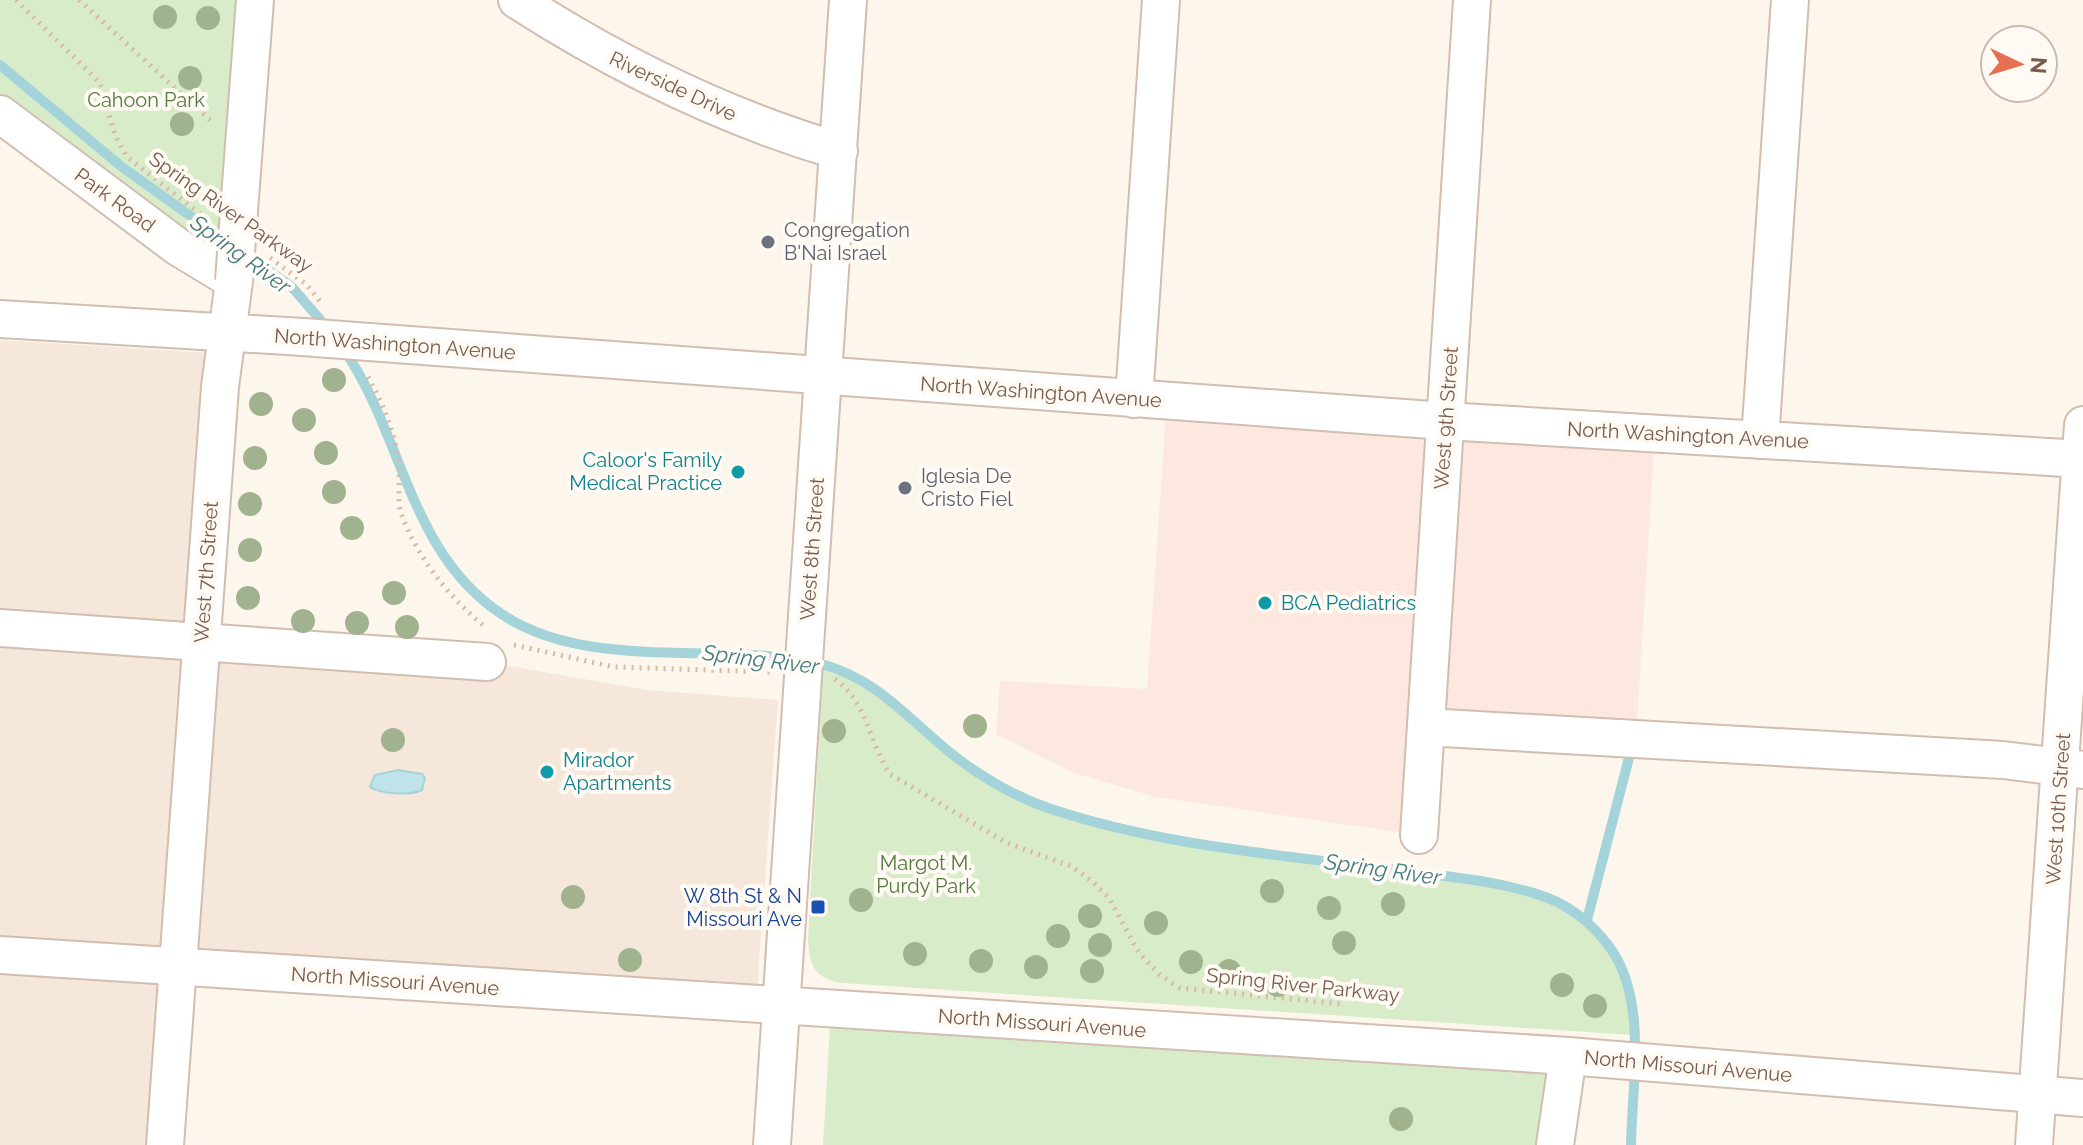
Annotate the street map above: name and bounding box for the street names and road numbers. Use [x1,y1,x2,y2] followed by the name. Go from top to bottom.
[606,46,741,126] street label: Riverside Drive
[144,146,318,278] street label: Spring River Parkway
[70,163,160,237] street label: Park Road
[273,324,517,364] street label: North Washington Avenue
[1429,345,1463,490] street label: West 9th Street
[919,372,1163,412] street label: North Washington Avenue
[1566,417,1810,453] street label: North Washington Avenue
[795,476,829,621] street label: West 8th Street
[189,500,223,644] street label: West 7th Street
[2041,732,2075,886] street label: West 10th Street
[290,962,500,1000] street label: North Missouri Avenue
[1205,963,1401,1007] street label: Spring River Parkway
[937,1004,1147,1042] street label: North Missouri Avenue
[1583,1045,1793,1087] street label: North Missouri Avenue

